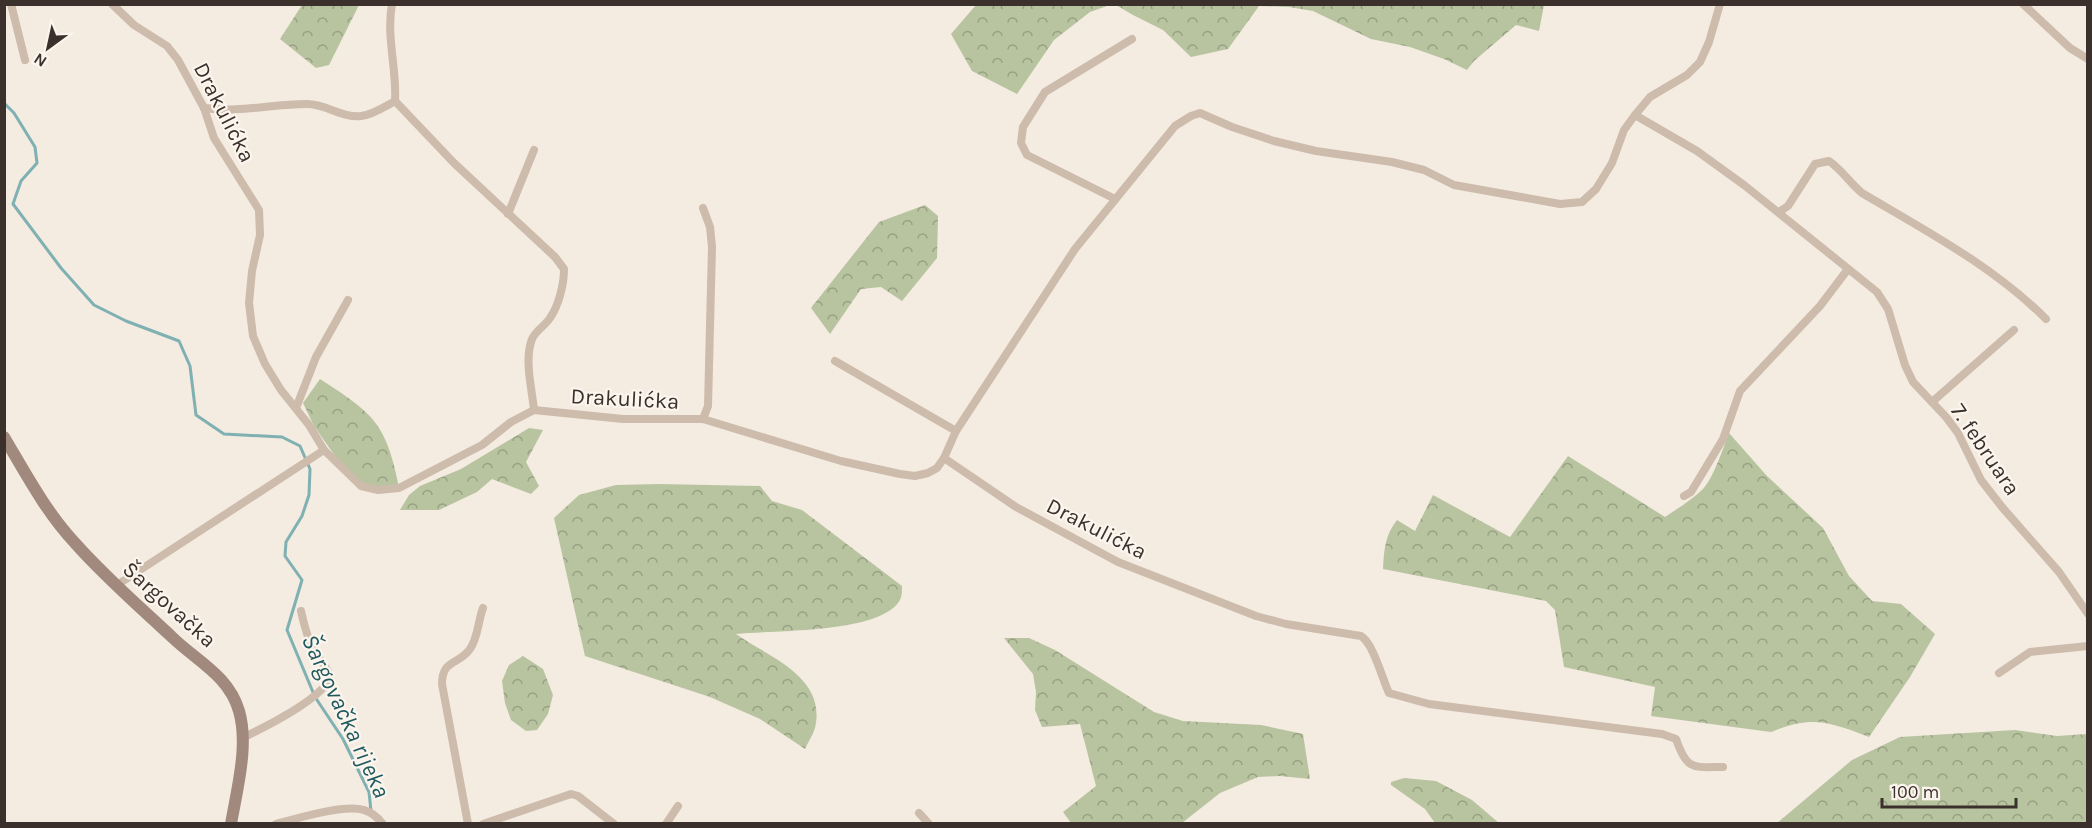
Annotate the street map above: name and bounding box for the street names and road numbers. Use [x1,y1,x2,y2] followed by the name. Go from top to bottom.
[188,58,260,167] street label: Drakulićka
[570,383,680,415] street label: Drakulićka
[1945,399,2025,500] street label: 7. februara
[1042,493,1151,565] street label: Drakulićka
[117,555,222,653] street label: Šargovačka

